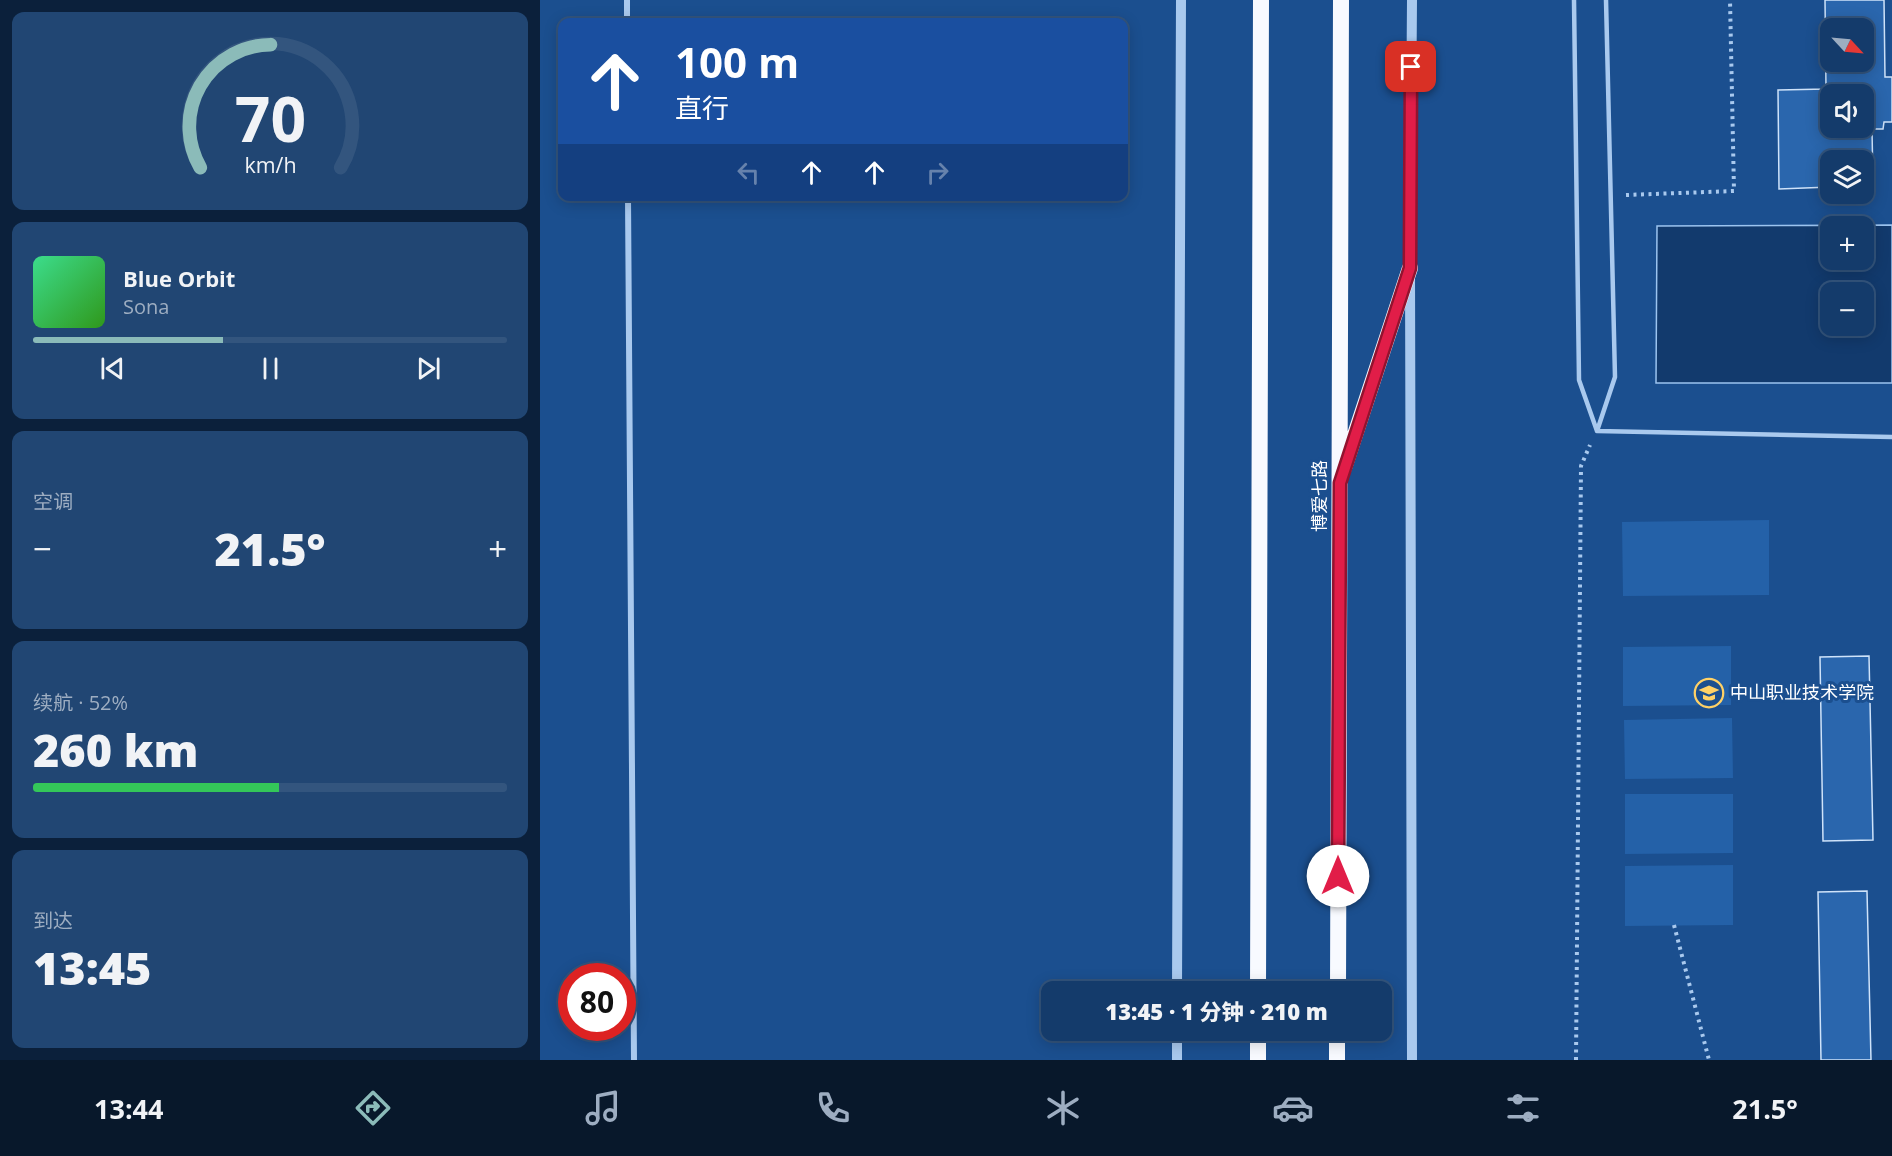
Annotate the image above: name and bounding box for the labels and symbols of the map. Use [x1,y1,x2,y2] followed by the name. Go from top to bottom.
[1820,18,1874,72] north arrow
[1385,41,1436,92] pin
[1307,460,1331,532] street label: 博爱七路
[1693,677,1725,709] school or university icon: 中山职业技术学院
[1730,680,1874,704] place label: 中山职业技术学院
[1306,844,1370,908] position arrow
[558,963,636,1041] speed limit sign: 80

